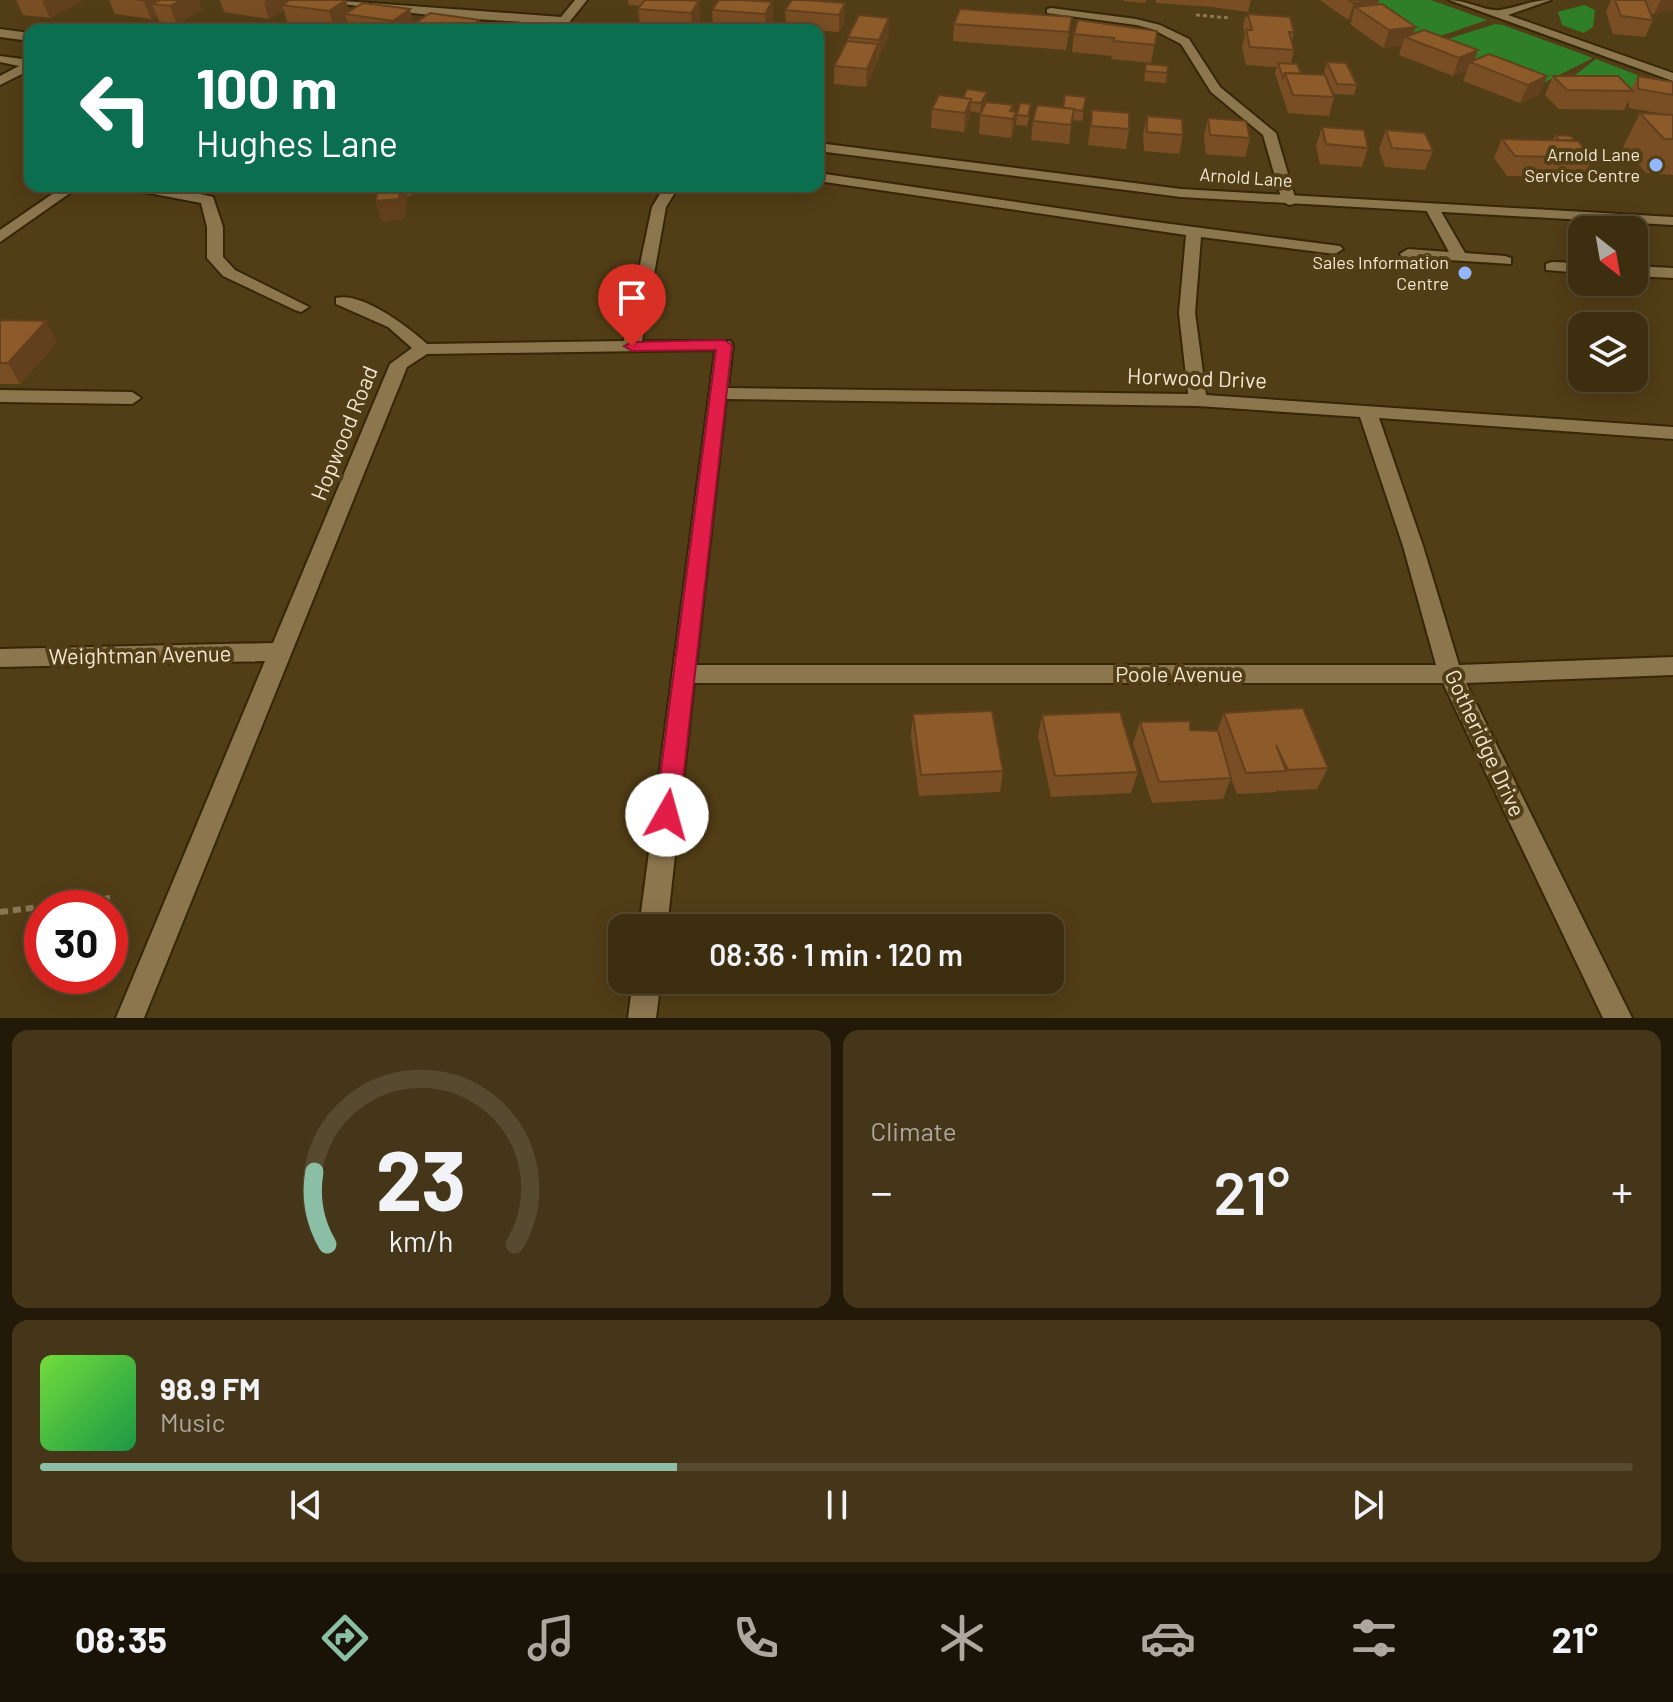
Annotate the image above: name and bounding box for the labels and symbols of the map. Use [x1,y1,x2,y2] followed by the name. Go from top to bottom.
[1524,143,1640,186] place label: Arnold Lane Service Centre
[1647,156,1665,174] marker: Arnold Lane Service Centre
[1199,163,1293,191] street label: Arnold Lane
[1568,216,1648,296] north arrow
[1313,251,1449,294] place label: Sales Information Centre
[598,264,666,346] pin
[1456,264,1474,282] marker: Sales Information Centre
[304,362,382,504] street label: Hopwood Road
[1127,362,1267,392] street label: Horwood Drive
[48,639,232,669] street label: Weightman Avenue
[1115,660,1243,686] street label: Poole Avenue
[1440,665,1531,820] street label: Gotheridge Drive
[625,773,709,857] position arrow
[24,890,128,994] speed limit sign: 30

